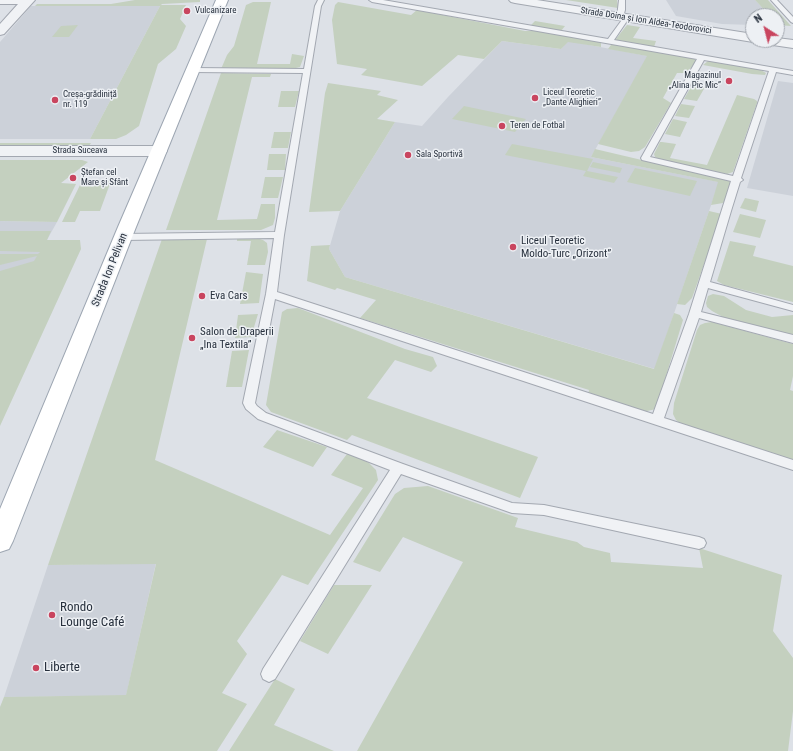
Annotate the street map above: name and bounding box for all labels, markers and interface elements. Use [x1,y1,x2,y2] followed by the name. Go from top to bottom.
[580,5,712,37] street label: Strada Doina și Ion Aldea-Teodorovici
[182,6,192,16] marker: Vulcanizare
[195,6,236,16] place label: Vulcanizare
[745,8,785,48] north arrow
[752,11,765,26] text: N
[669,71,721,92] place label: Magazinul „Alina Pic Mic”
[724,76,734,86] marker: Magazinul „Alina Pic Mic”
[543,88,601,109] place label: Liceul Teoretic „Dante Alighieri”
[63,90,117,111] place label: Creșa-grădiniță nr. 119
[530,93,540,103] marker: Liceul Teoretic „Dante Alighieri”
[50,95,60,105] marker: Creșa-grădiniță nr. 119
[497,121,507,131] marker: Teren de Fotbal
[510,121,565,131] place label: Teren de Fotbal
[53,146,107,156] street label: Strada Suceava
[403,150,413,160] marker: Sala Sportivă
[416,150,463,160] place label: Sala Sportivă
[81,168,128,189] place label: Ștefan cel Mare și Sfânt
[68,173,78,183] marker: Ștefan cel Mare și Sfânt
[89,231,131,309] street label: Strada Ion Pelivan
[521,234,611,260] place label: Liceul Teoretic Moldo-Turc „Orizont”
[508,242,518,252] marker: Liceul Teoretic Moldo-Turc „Orizont”
[210,289,248,303] place label: Eva Cars
[197,291,207,301] marker: Eva Cars
[200,325,274,351] place label: Salon de Draperii „Ina Textila”
[187,333,197,343] marker: Salon de Draperii „Ina Textila”
[60,600,124,631] place label: Rondo Lounge Café
[47,610,57,620] marker: Rondo Lounge Café
[44,660,80,676] place label: Liberte
[31,663,41,673] marker: Liberte

